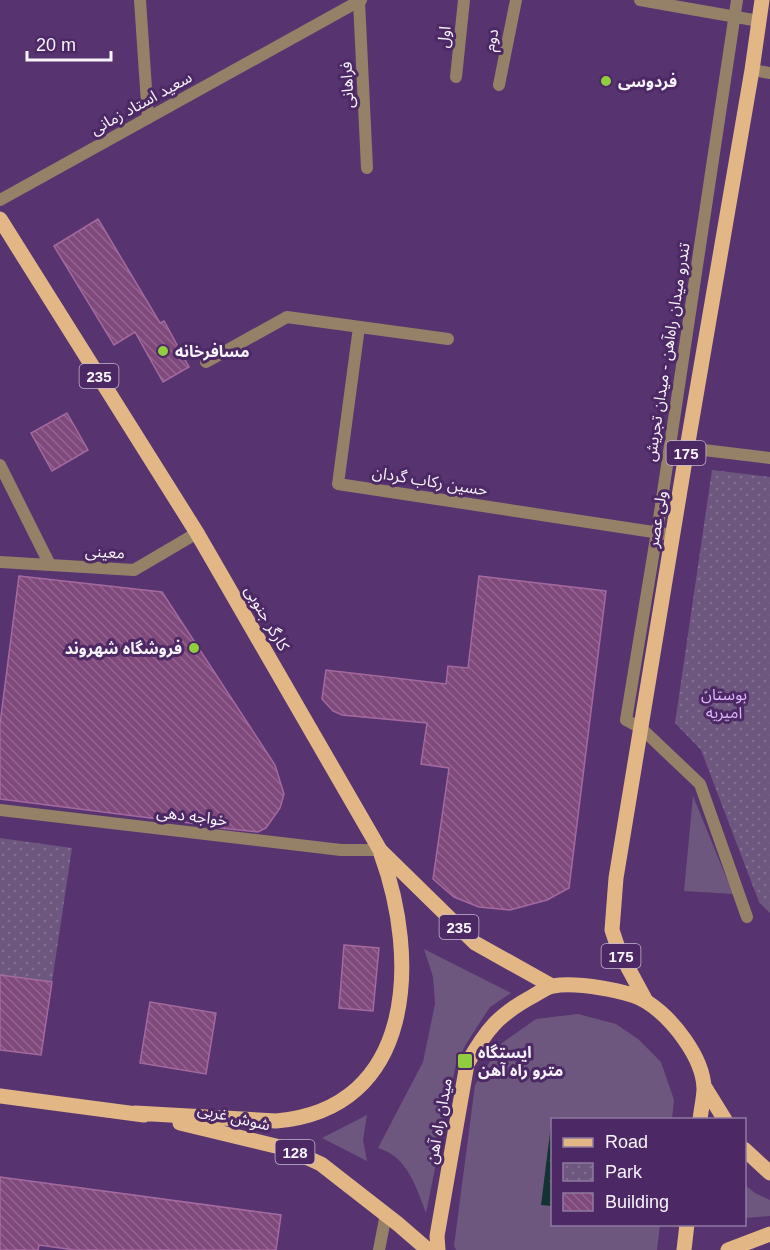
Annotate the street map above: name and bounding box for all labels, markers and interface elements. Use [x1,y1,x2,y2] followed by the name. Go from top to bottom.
[27,24,111,62] scale bar
[434,25,456,49] street label: اول
[481,27,505,53] street label: دوم
[36,35,76,55] text: 20 m
[337,61,358,109] street label: فراهانی
[87,68,195,139] street label: سعید استاد زمانی
[618,72,677,91] place label: فردوسی
[599,74,613,88] marker: فردوسی
[641,241,694,463] street label: تندرو میدان راه‌آهن - میدان تجریش
[175,342,249,361] place label: مسافرخانه
[156,344,170,358] marker: مسافرخانه
[80,364,118,388] road number: 235
[666,441,706,465] road number: 175
[371,463,489,500] street label: حسین رکاب‌ گردان
[644,489,671,550] street label: ولی عصر
[85,542,125,563] street label: معینی
[241,582,293,654] street label: کارگر جنوبی
[65,639,182,658] place label: فروشگاه شهروند
[187,641,201,655] marker: فروشگاه شهروند
[701,686,747,722] park label: بوستان امیریه
[156,803,228,830] street label: خواجه دهی
[440,915,478,939] road number: 235
[602,944,640,968] road number: 175
[478,1044,563,1080] place label: ایستگاه مترو راه آهن
[456,1052,474,1070] marker: ایستگاه مترو راه آهن
[423,1077,456,1165] street label: میدان راه آهن
[196,1100,272,1135] street label: شوش غربی
[551,1118,746,1226] legend
[605,1132,648,1152] text: Road
[276,1140,314,1164] road number: 128
[605,1162,643,1182] text: Park
[605,1192,669,1212] text: Building

